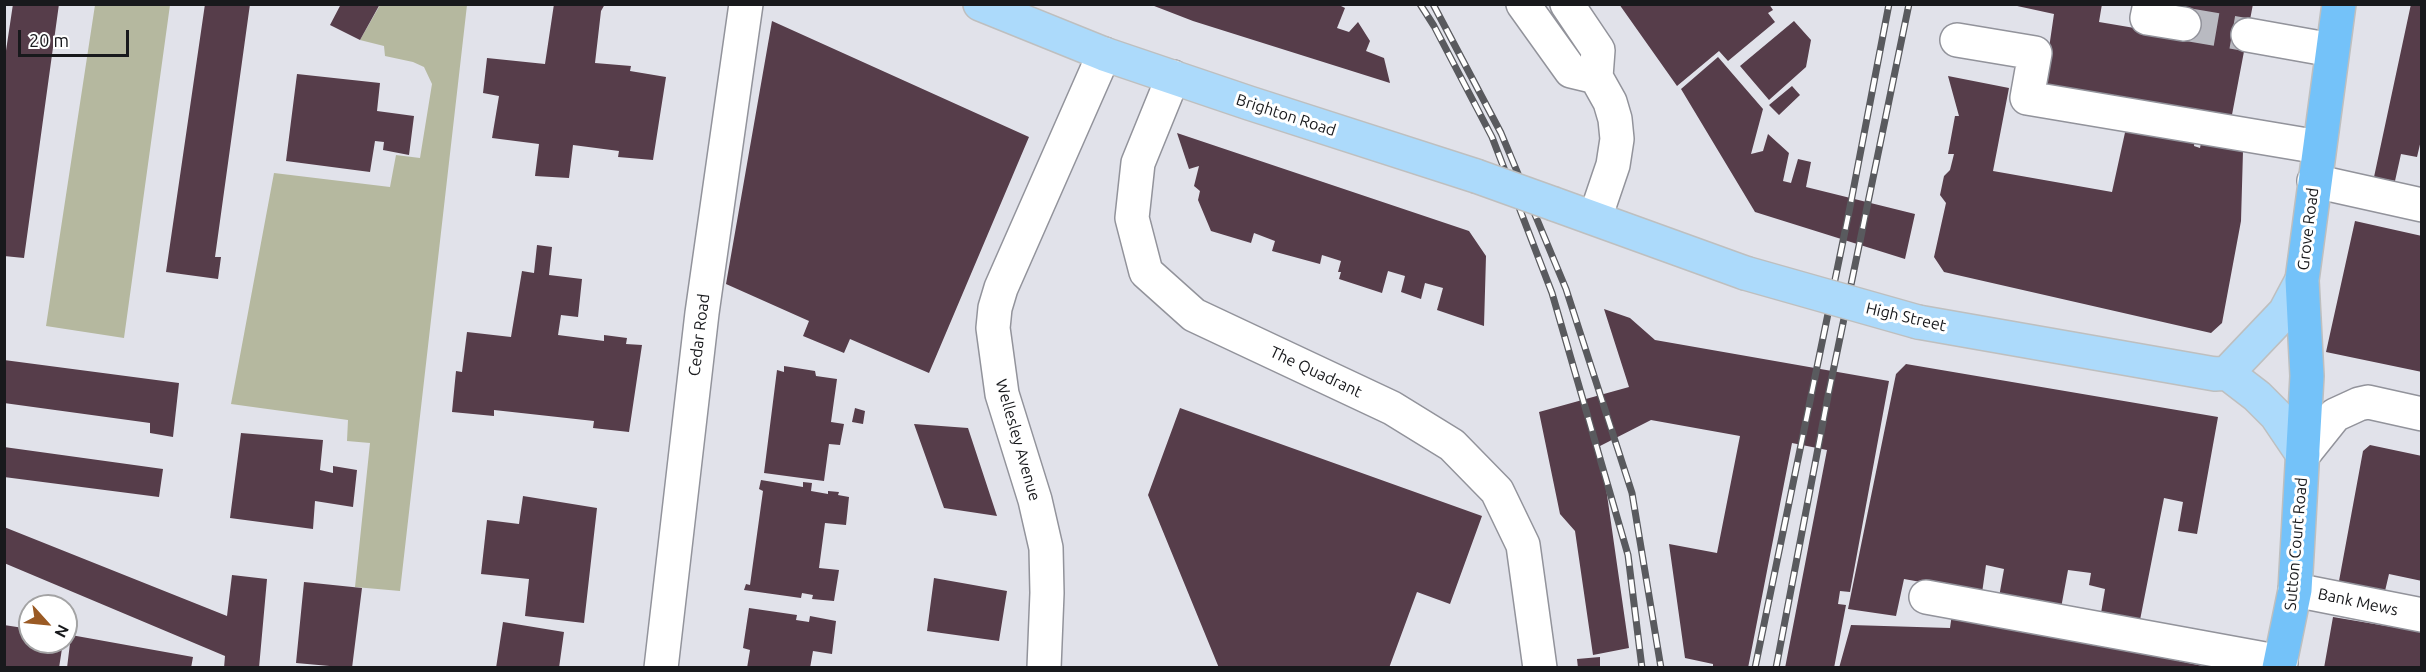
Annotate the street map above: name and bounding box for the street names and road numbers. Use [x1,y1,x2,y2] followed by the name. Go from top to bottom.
[1234,90,1338,140] street label: Brighton Road
[2293,187,2323,271] street label: Grove Road
[684,293,714,377] street label: Cedar Road
[1864,298,1948,336] street label: High Street
[1267,342,1365,402] street label: The Quadrant
[991,377,1045,503] street label: Wellesley Avenue
[2281,477,2311,611] street label: Sutton Court Road
[2316,584,2400,620] street label: Bank Mews

